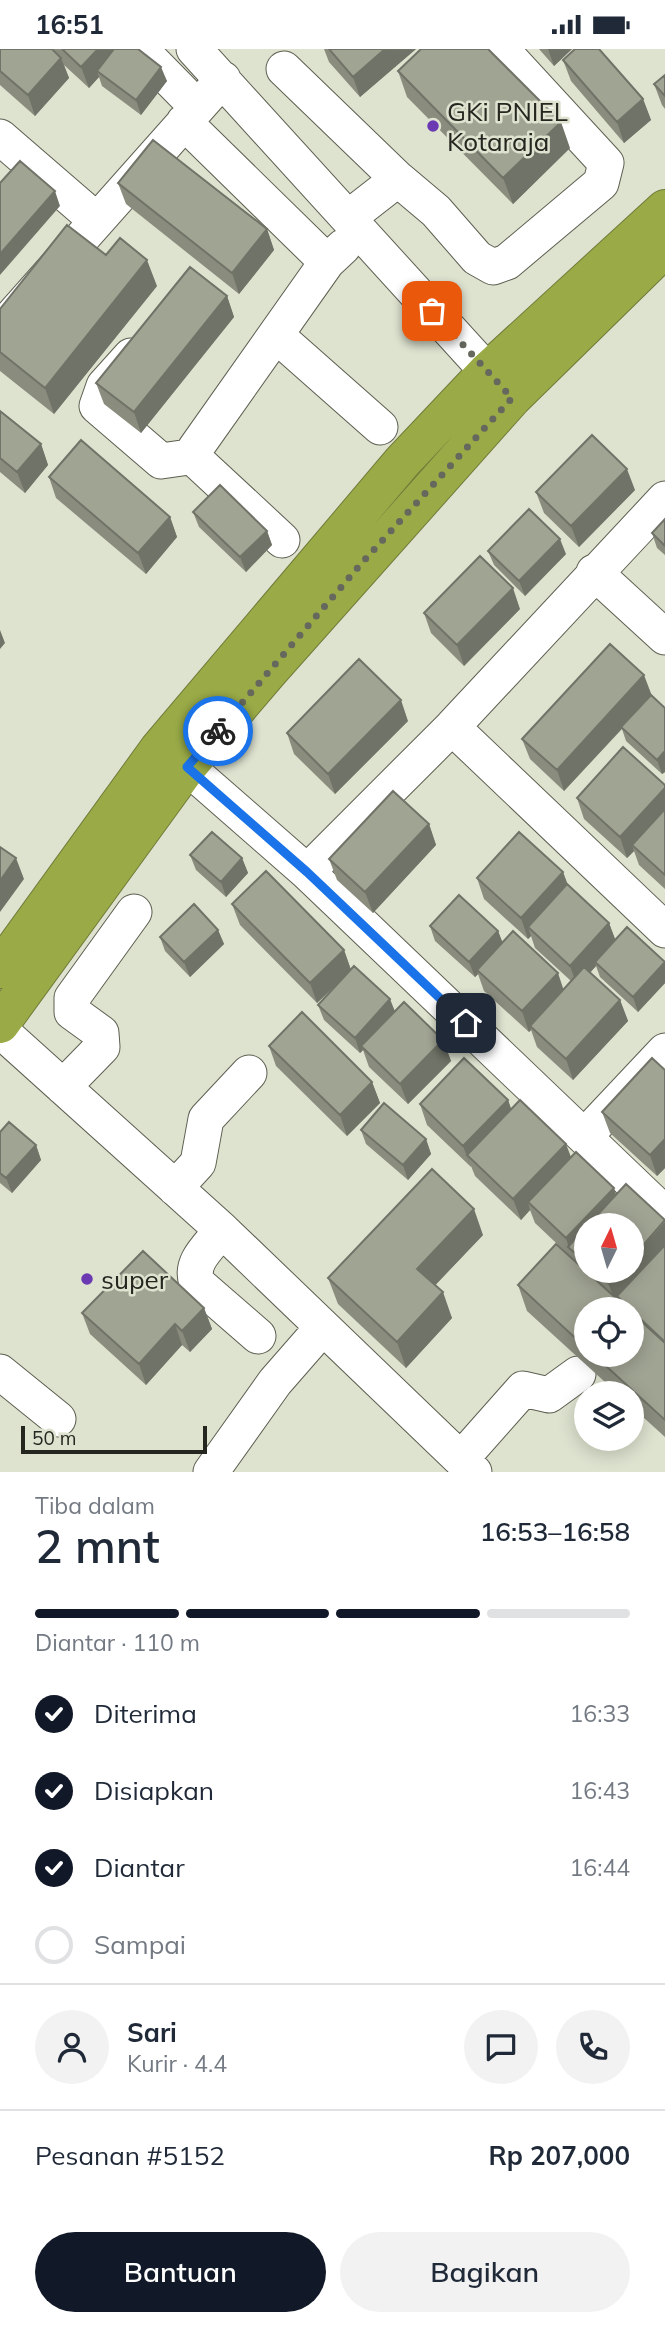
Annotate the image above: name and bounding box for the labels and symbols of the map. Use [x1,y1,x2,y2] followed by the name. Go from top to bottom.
[447,95,568,158] place label: GKi PNIEL Kotaraja
[425,118,441,134] marker: GKi PNIEL Kotaraja
[402,281,462,341] pin
[183,696,253,766] courier
[436,993,496,1053] pin
[574,1213,644,1283] north arrow
[101,1263,169,1296] place label: super
[79,1271,95,1287] marker: super
[21,1423,206,1455] scale bar

